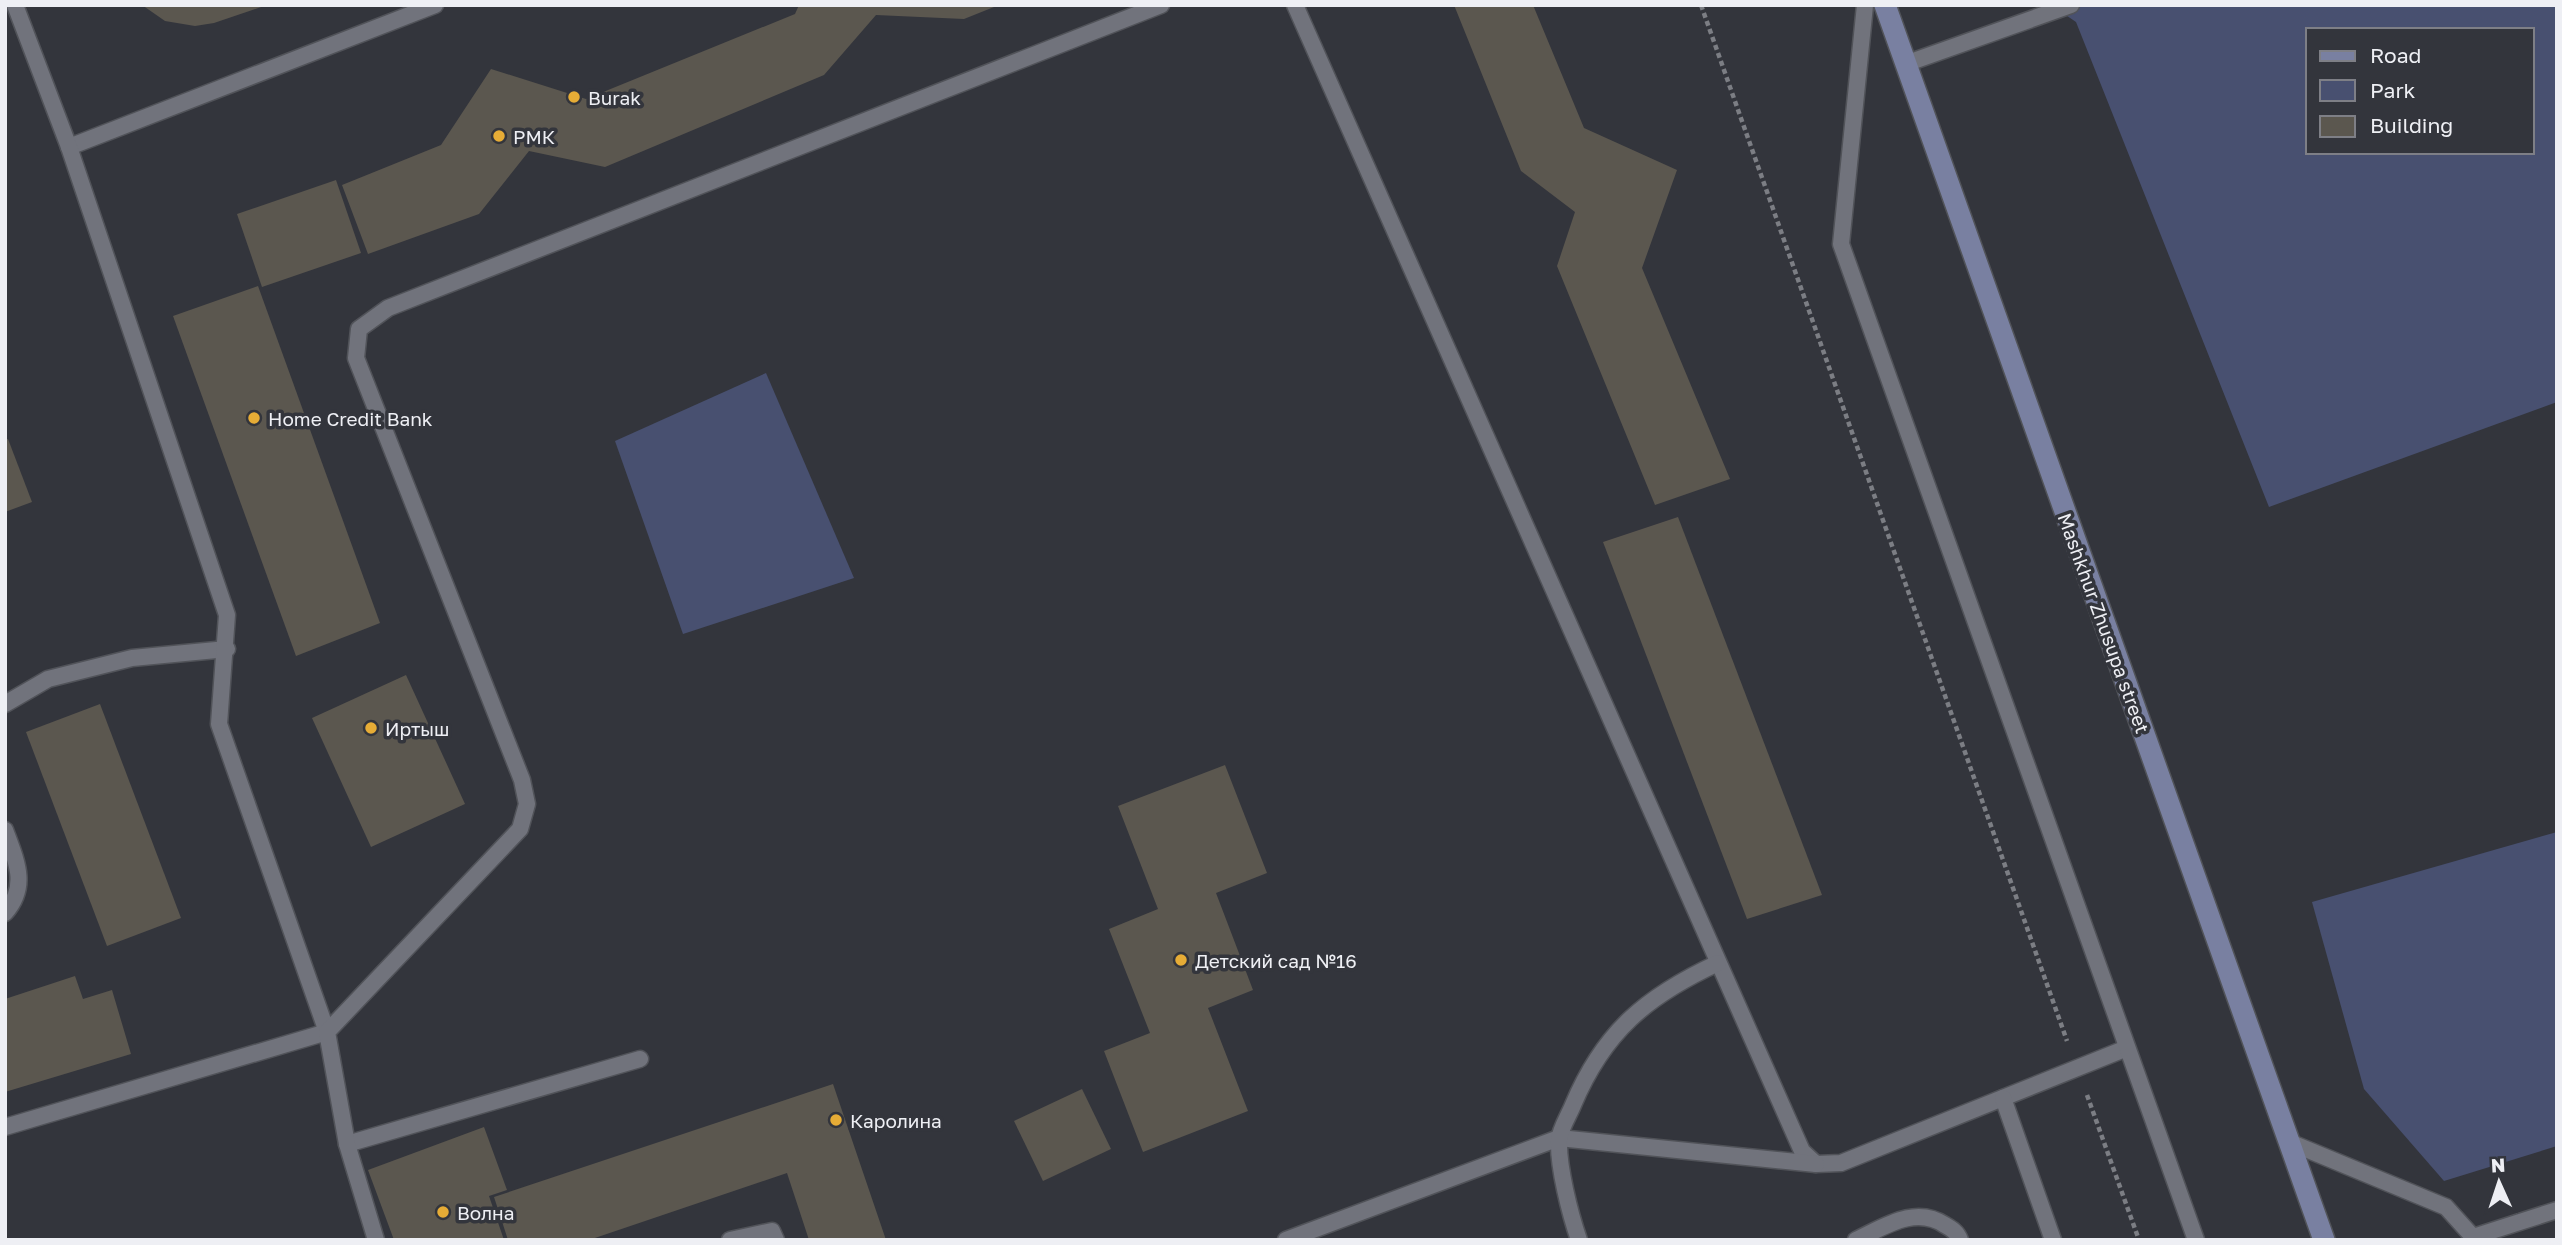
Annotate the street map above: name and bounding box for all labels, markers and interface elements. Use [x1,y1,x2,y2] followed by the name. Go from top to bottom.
[2306,28,2534,154] legend
[2370,42,2421,68] text: Road
[2370,77,2416,103] text: Park
[588,86,641,109] place label: Burak
[566,89,582,105] marker: Burak
[2370,112,2453,138] text: Building
[513,125,555,148] place label: РМК
[491,128,507,144] marker: РМК
[268,407,433,430] place label: Home Credit Bank
[246,410,262,426] marker: Home Credit Bank
[2053,510,2155,736] street label: Mashkhur Zhusupa street
[385,717,450,740] place label: Иртыш
[363,720,379,736] marker: Иртыш
[1195,949,1357,972] place label: Детский сад №16
[1173,952,1189,968] marker: Детский сад №16
[850,1109,942,1132] place label: Каролина
[828,1112,844,1128] marker: Каролина
[2464,1147,2534,1217] north arrow
[2490,1153,2506,1176] text: N
[457,1201,514,1224] place label: Волна
[435,1204,451,1220] marker: Волна

